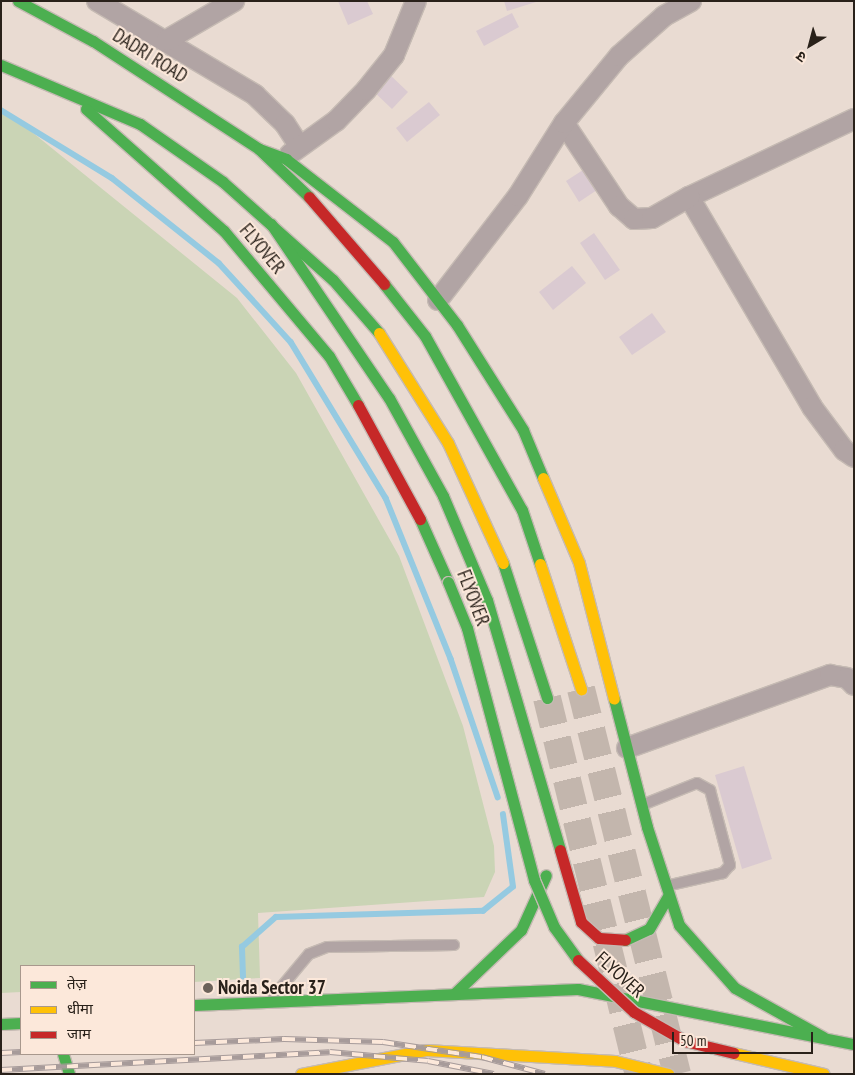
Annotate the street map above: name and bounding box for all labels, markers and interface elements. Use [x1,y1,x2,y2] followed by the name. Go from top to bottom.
[785,20,835,70] north arrow
[108,24,192,88] street label: DADRI ROAD
[792,47,810,67] text: उ
[235,219,289,279] street label: FLYOVER
[452,567,494,629] street label: FLYOVER
[591,947,649,1003] street label: FLYOVER
[20,965,195,1055] legend
[67,974,87,993] text: तेज़
[218,977,326,999] place label: Noida Sector 37
[202,982,214,994] marker: Noida Sector 37
[67,999,93,1018] text: धीमा
[675,1022,816,1054] scale bar
[67,1024,91,1043] text: जाम
[680,1031,706,1050] text: 50 m

